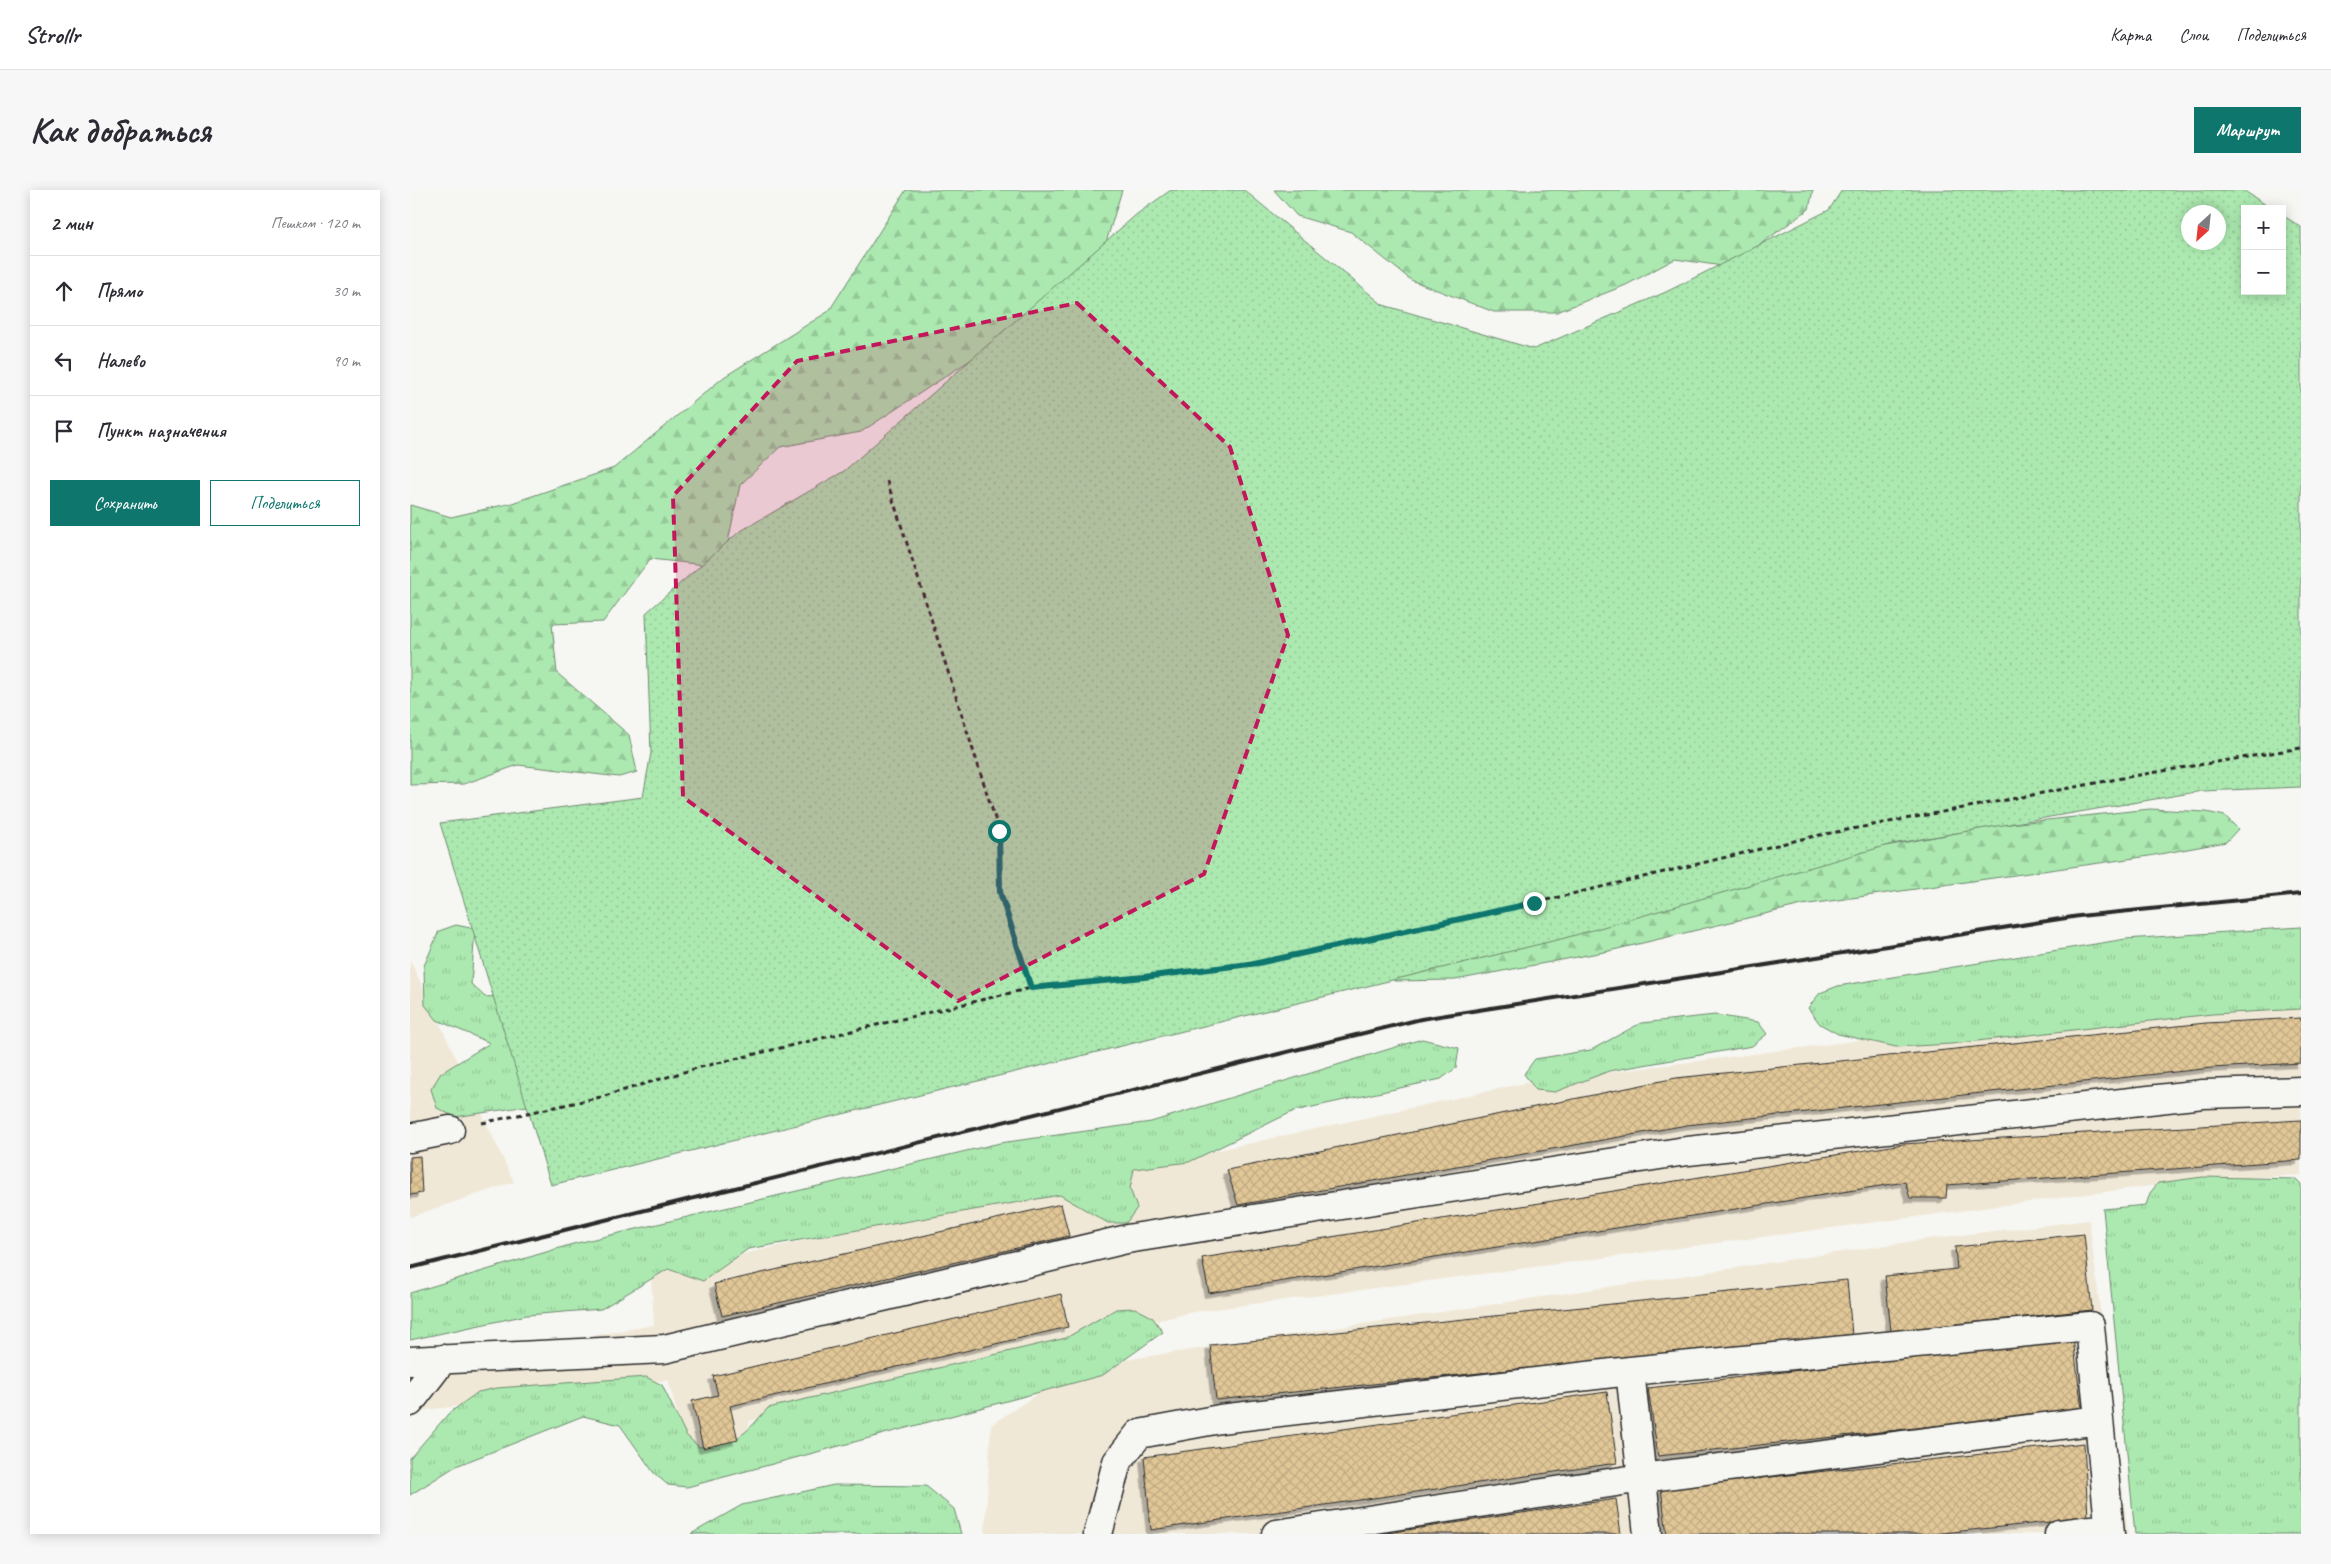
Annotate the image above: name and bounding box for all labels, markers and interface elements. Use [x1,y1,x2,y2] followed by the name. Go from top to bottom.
[25,20,80,50] text: Strollr
[2110,24,2151,46] text: Карта
[2179,24,2208,46] text: Слои
[2236,24,2306,46] text: Поделиться
[2194,107,2301,153] button: Маршрут
[30,108,211,153] text: Как добраться
[2181,205,2226,250] north arrow
[2241,205,2286,295] map controls
[2241,205,2286,250] button: +
[50,210,93,236] text: 2 мин
[271,213,360,233] text: Пешком · 120 m
[2241,250,2286,295] button: −
[50,277,78,305] icon: ahead
[97,279,142,303] text: Прямо
[333,281,360,301] text: 30 m
[50,347,78,375] icon: left
[97,349,145,373] text: Налево
[333,351,360,371] text: 90 m
[50,417,78,445] icon: arrive
[97,419,226,443] text: Пункт назначения
[50,480,200,526] button: Сохранить
[210,480,360,526] button: Поделиться
[988,820,1011,843] route start
[1523,892,1546,915] route end

